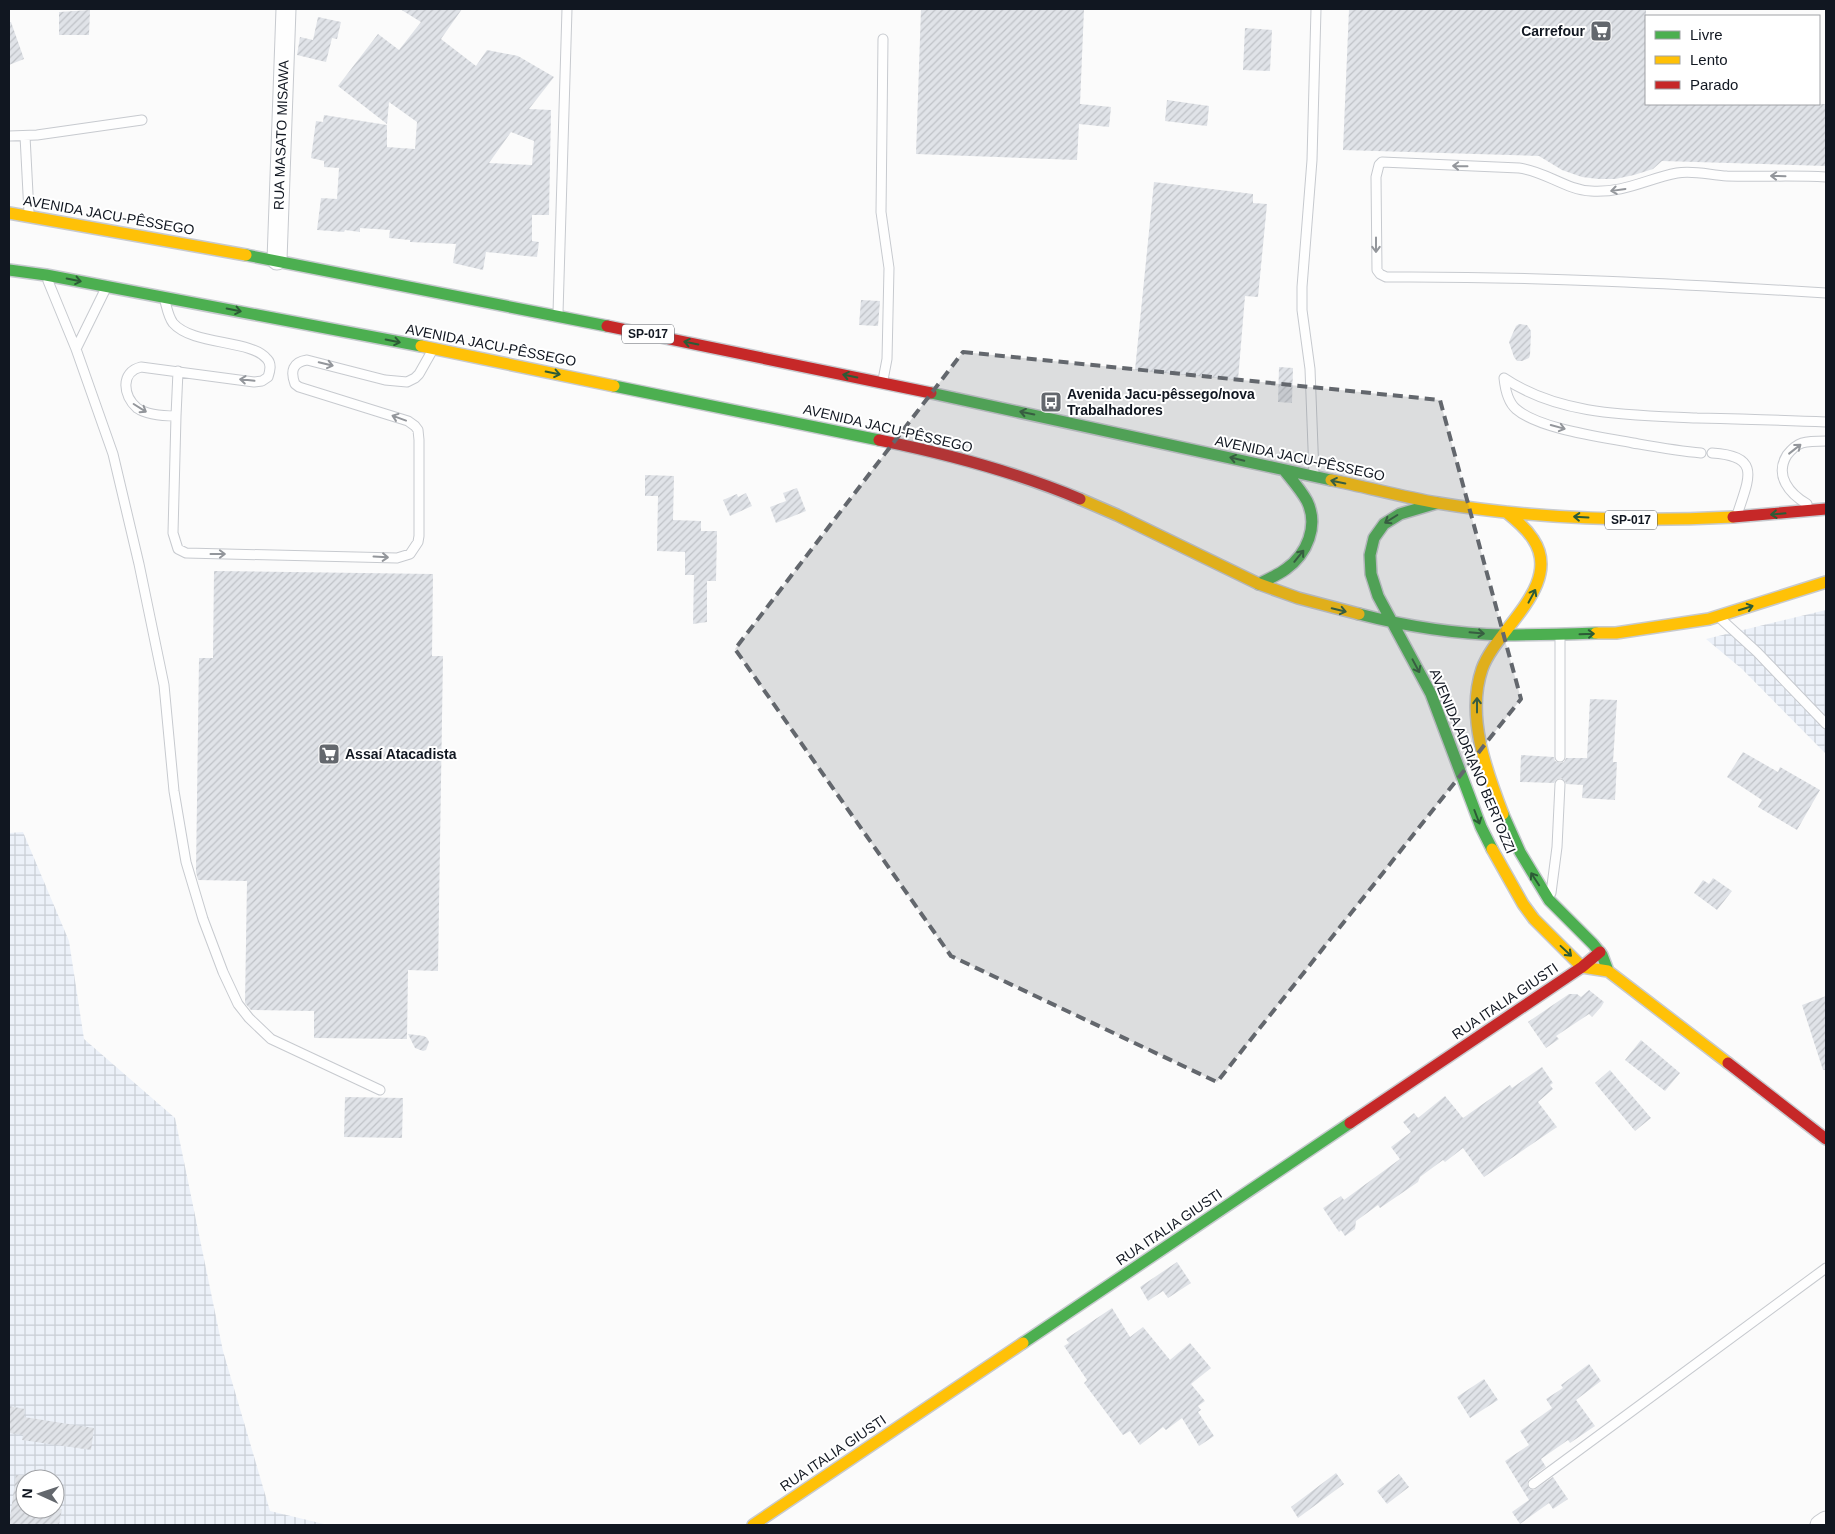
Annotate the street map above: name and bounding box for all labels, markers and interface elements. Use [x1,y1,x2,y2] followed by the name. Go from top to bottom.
[1645,15,1820,105] legend
[1589,19,1613,43] supermarket icon: Carrefour
[1521,23,1586,39] place label: Carrefour
[1690,26,1723,43] text: Livre
[1690,51,1728,68] text: Lento
[270,59,292,210] street label: RUA MASATO MISAWA
[1690,76,1738,93] text: Parado
[1452,161,1468,170] one-way arrow
[1770,171,1786,181] one-way arrow
[1610,185,1626,195] one-way arrow
[22,192,196,238] street label: AVENIDA JACU-PÊSSEGO
[1371,236,1381,253] one-way arrow
[66,276,82,285] one-way arrow
[225,306,241,315] one-way arrow
[404,321,578,369] street label: AVENIDA JACU-PÊSSEGO
[622,324,674,344] road number: SP-017
[385,336,401,346] one-way arrow
[684,338,700,347] one-way arrow
[318,360,334,369] one-way arrow
[544,369,560,378] one-way arrow
[843,371,859,380] one-way arrow
[240,375,256,385] one-way arrow
[1067,386,1255,418] place label: Avenida Jacu-pêssego/nova Trabalhadores
[1039,390,1063,414] bus stop icon: Avenida Jacu-pêssego/nova Trabalhadores
[802,401,974,455] street label: AVENIDA JACU-PÊSSEGO
[133,402,147,413] one-way arrow
[1019,408,1035,417] one-way arrow
[391,413,407,422] one-way arrow
[1550,423,1566,432] one-way arrow
[1214,432,1386,484] street label: AVENIDA JACU-PÊSSEGO
[1788,443,1801,454] one-way arrow
[1229,454,1245,463] one-way arrow
[1330,476,1346,486] one-way arrow
[1770,509,1786,518] one-way arrow
[1605,510,1657,530] road number: SP-017
[1573,513,1589,522] one-way arrow
[1385,514,1399,524] one-way arrow
[210,549,226,559] one-way arrow
[1293,550,1304,563] one-way arrow
[372,552,388,561] one-way arrow
[1528,589,1537,604] one-way arrow
[1738,602,1754,612] one-way arrow
[1330,605,1346,615] one-way arrow
[1469,629,1485,638] one-way arrow
[1578,629,1594,638] one-way arrow
[1412,658,1421,673] one-way arrow
[1427,666,1519,856] street label: AVENIDA ADRIANO BERTOZZI
[1472,697,1482,713] one-way arrow
[317,742,341,766] supermarket icon: Assaí Atacadista
[345,746,457,762] place label: Assaí Atacadista
[1473,808,1482,824] one-way arrow
[1530,873,1540,887] one-way arrow
[1559,945,1572,957] one-way arrow
[1449,960,1561,1042] street label: RUA ITALIA GIUSTI
[1113,1186,1225,1268] street label: RUA ITALIA GIUSTI
[777,1412,889,1494] street label: RUA ITALIA GIUSTI
[15,1469,65,1519] north arrow
[19,1488,35,1499] text: N

